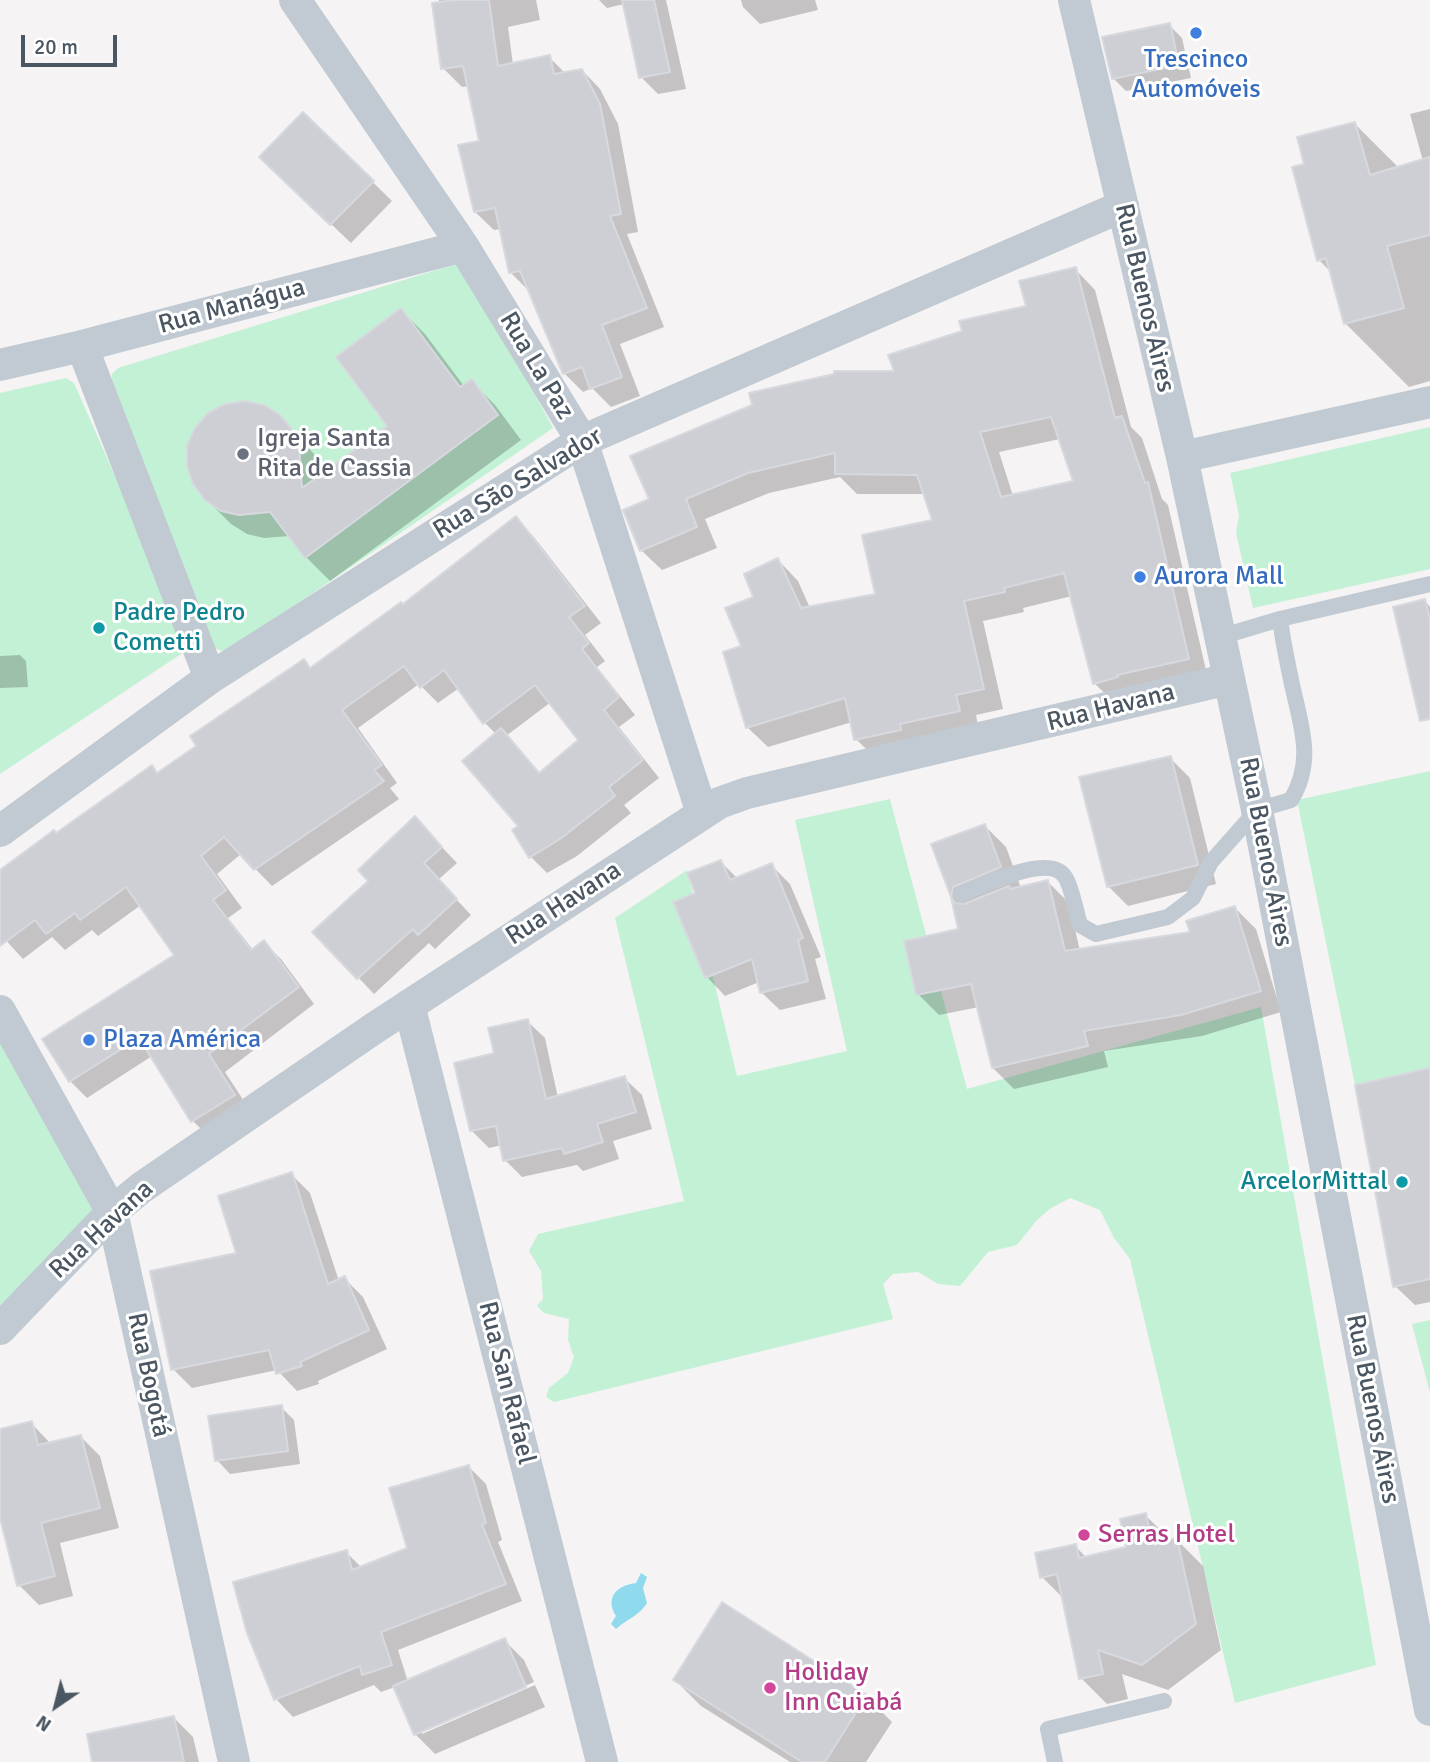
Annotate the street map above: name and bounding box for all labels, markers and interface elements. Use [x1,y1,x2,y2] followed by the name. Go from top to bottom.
[24,21,121,65] scale bar
[1188,25,1204,41] marker: Trescinco Automóveis
[34,34,78,60] text: 20 m
[1131,44,1261,106] place label: Trescinco Automóveis
[1107,201,1181,395] street label: Rua Buenos Aires
[155,272,309,342] street label: Rua Manágua
[492,307,580,425] street label: Rua La Paz
[428,421,608,547] street label: Rua São Salvador
[257,423,412,485] place label: Igreja Santa Rita de Cassia
[235,446,251,462] marker: Igreja Santa Rita de Cassia
[1154,561,1284,593] place label: Aurora Mall
[1132,569,1148,585] marker: Aurora Mall
[113,597,245,658] place label: Padre Pedro Cometti
[91,620,107,636] marker: Padre Pedro Cometti
[1044,677,1178,739] street label: Rua Havana
[1231,755,1299,949] street label: Rua Buenos Aires
[501,855,627,953] street label: Rua Havana
[103,1024,261,1056] place label: Plaza América
[81,1032,97,1048] marker: Plaza América
[1241,1166,1388,1198] place label: ArcelorMittal
[44,1174,160,1286] street label: Rua Havana
[1394,1174,1410,1190] marker: ArcelorMittal
[471,1298,541,1468] street label: Rua San Rafael
[120,1310,176,1440] street label: Rua Bogotá
[1338,1312,1406,1506] street label: Rua Buenos Aires
[1098,1519,1235,1551] place label: Serras Hotel
[1076,1527,1092,1543] marker: Serras Hotel
[784,1657,903,1718] place label: Holiday Inn Cuiabá
[21,1671,91,1741] north arrow
[762,1680,778,1696] marker: Holiday Inn Cuiabá
[32,1710,56,1737] text: N

